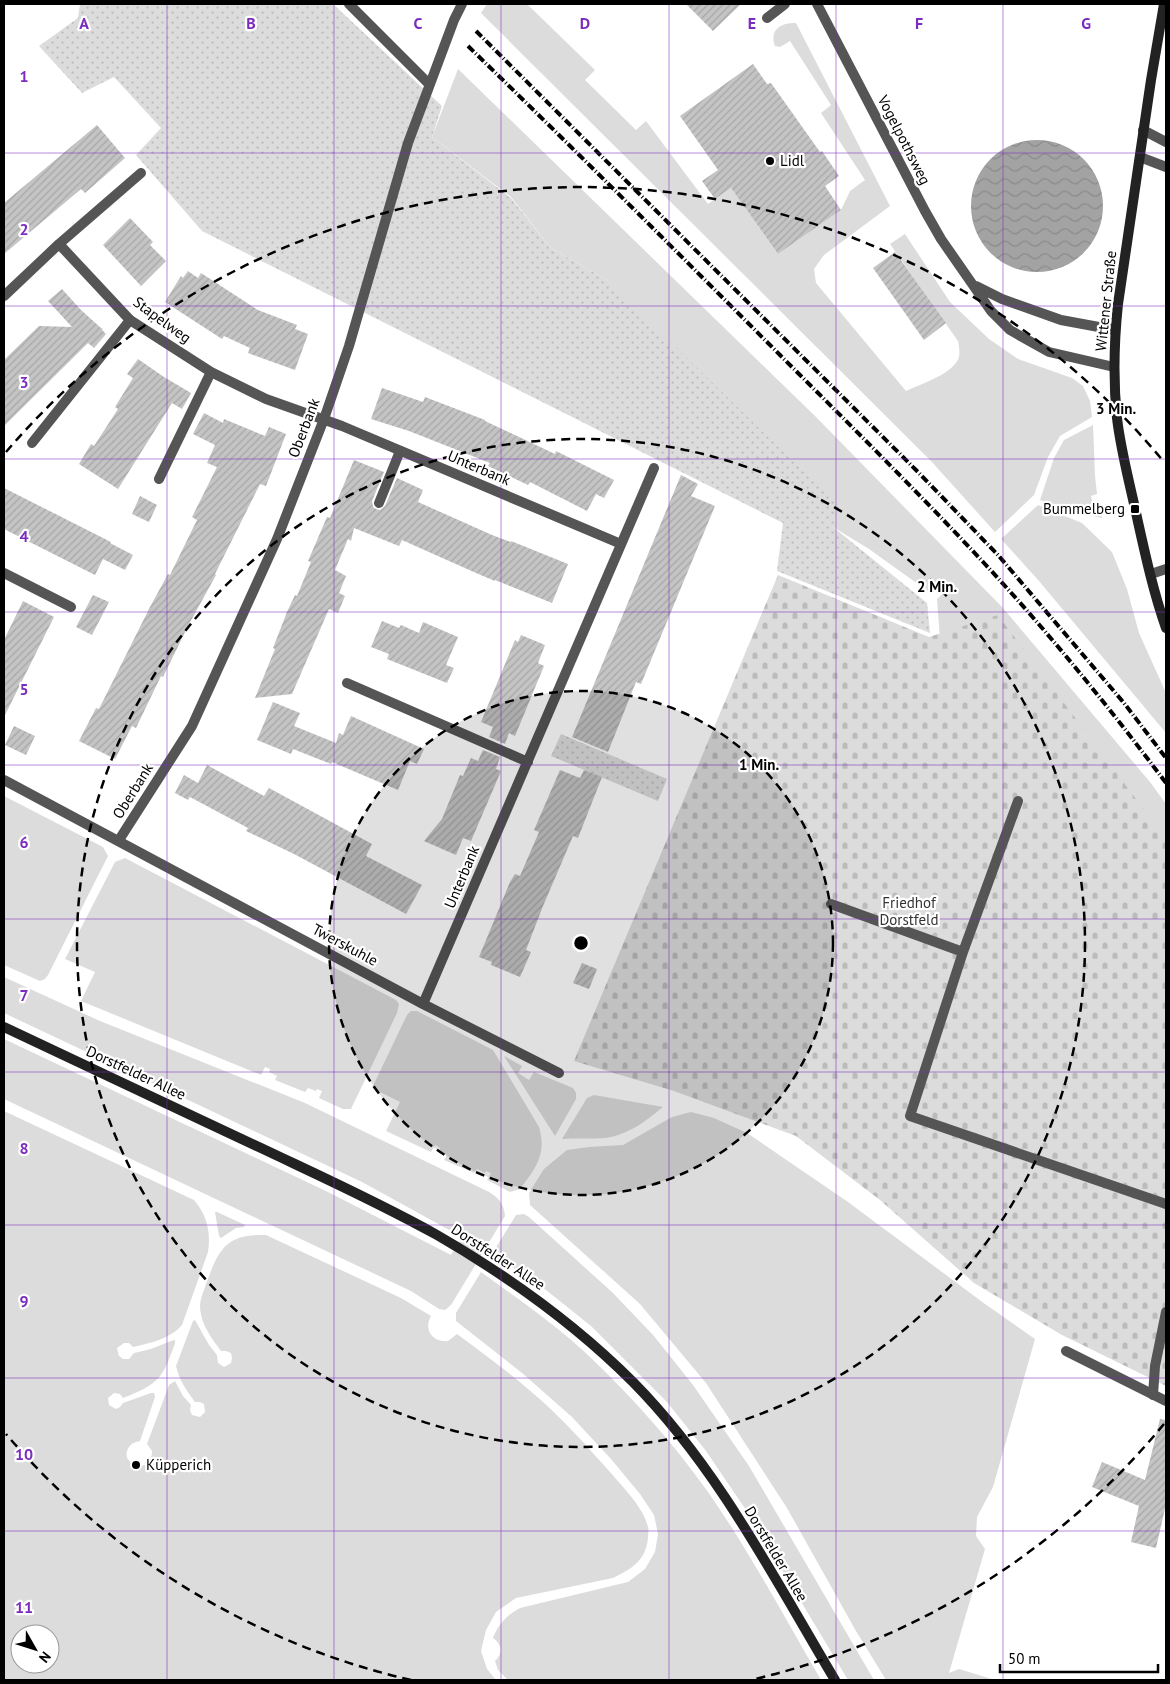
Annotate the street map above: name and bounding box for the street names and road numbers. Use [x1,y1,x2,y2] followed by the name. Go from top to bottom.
[873,91,935,188] street label: Vogelpothsweg
[1091,250,1120,352] street label: Wittener Straße
[130,292,195,347] street label: Stapelweg
[284,395,324,460] street label: Oberbank
[445,446,514,490] street label: Unterbank
[108,759,157,822] street label: Oberbank
[440,842,484,911] street label: Unterbank
[309,919,381,970] street label: Twerskuhle
[83,1041,189,1104] street label: Dorstfelder Allee
[448,1219,549,1294] street label: Dorstfelder Allee
[740,1503,812,1605] street label: Dorstfelder Allee

